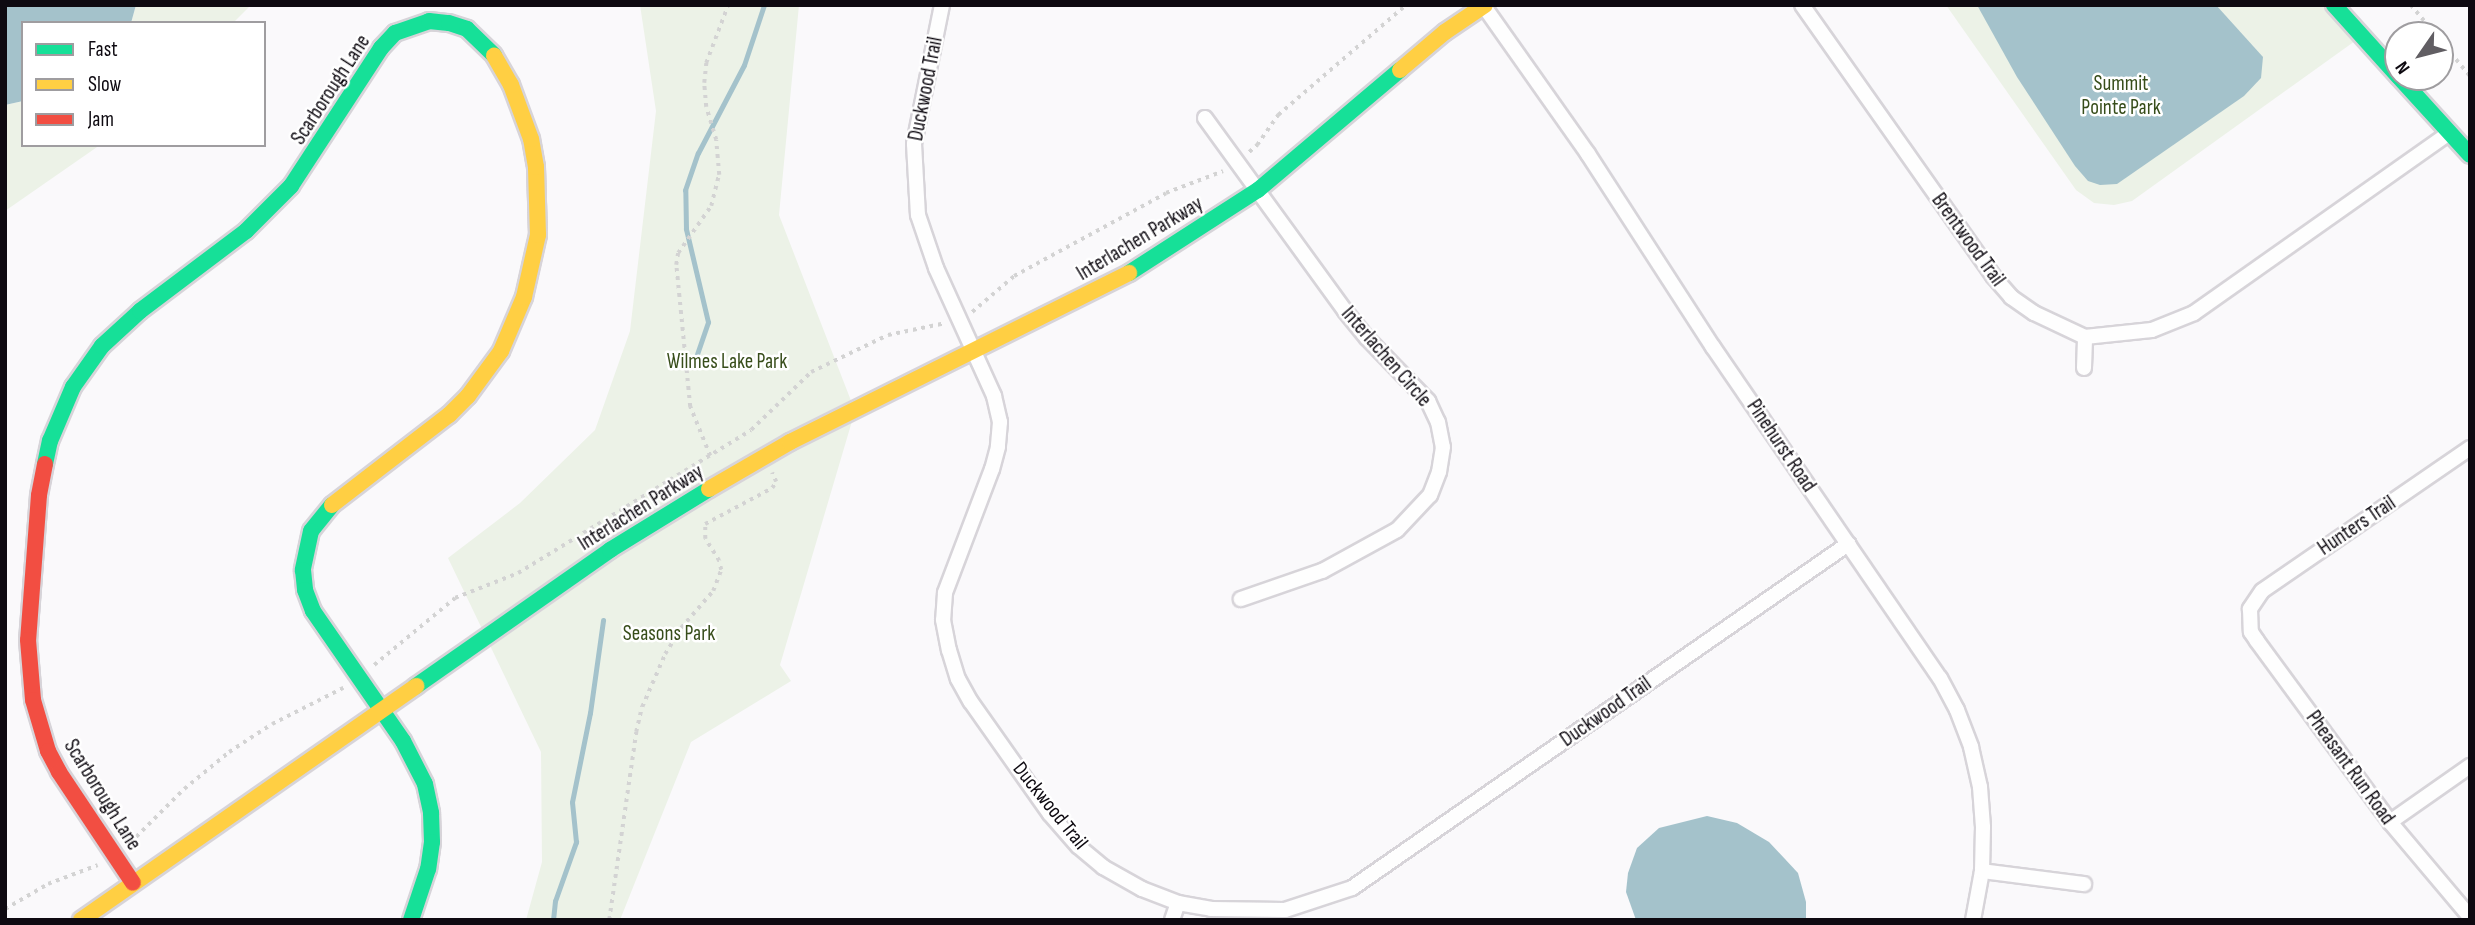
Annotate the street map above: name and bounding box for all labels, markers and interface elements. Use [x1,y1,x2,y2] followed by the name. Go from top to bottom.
[21,21,266,147] legend
[2384,21,2454,91] north arrow
[286,30,376,150] street label: Scarborough Lane
[904,35,948,143] street label: Duckwood Trail
[88,37,118,62] text: Fast
[2391,56,2415,78] text: N
[2081,71,2161,121] park label: Summit Pointe Park
[88,72,121,97] text: Slow
[88,107,114,132] text: Jam
[1926,189,2010,291] street label: Brentwood Trail
[1072,191,1208,287] street label: Interlachen Parkway
[1336,302,1436,412] street label: Interlachen Circle
[667,349,787,375] park label: Wilmes Lake Park
[1741,395,1821,497] street label: Pinehurst Road
[574,460,708,556] street label: Interlachen Parkway
[2313,491,2401,561] street label: Hunters Trail
[623,621,715,647] park label: Seasons Park
[1556,671,1656,753] street label: Duckwood Trail
[2300,706,2400,830] street label: Pheasant Run Road
[58,735,146,855] street label: Scarborough Lane
[1007,757,1093,855] street label: Duckwood Trail

